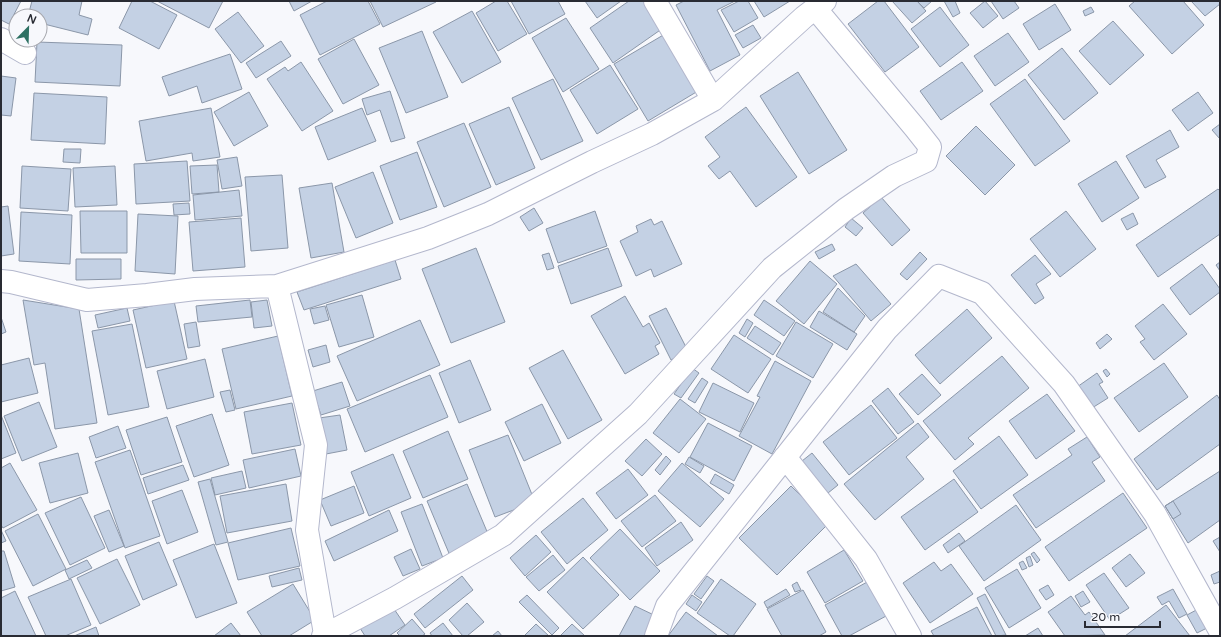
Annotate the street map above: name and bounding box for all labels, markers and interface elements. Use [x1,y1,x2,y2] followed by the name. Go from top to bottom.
[8,8,48,48] north arrow
[25,12,38,27] text: N
[1085,603,1160,629] scale bar
[1091,610,1120,624] text: 20 m

